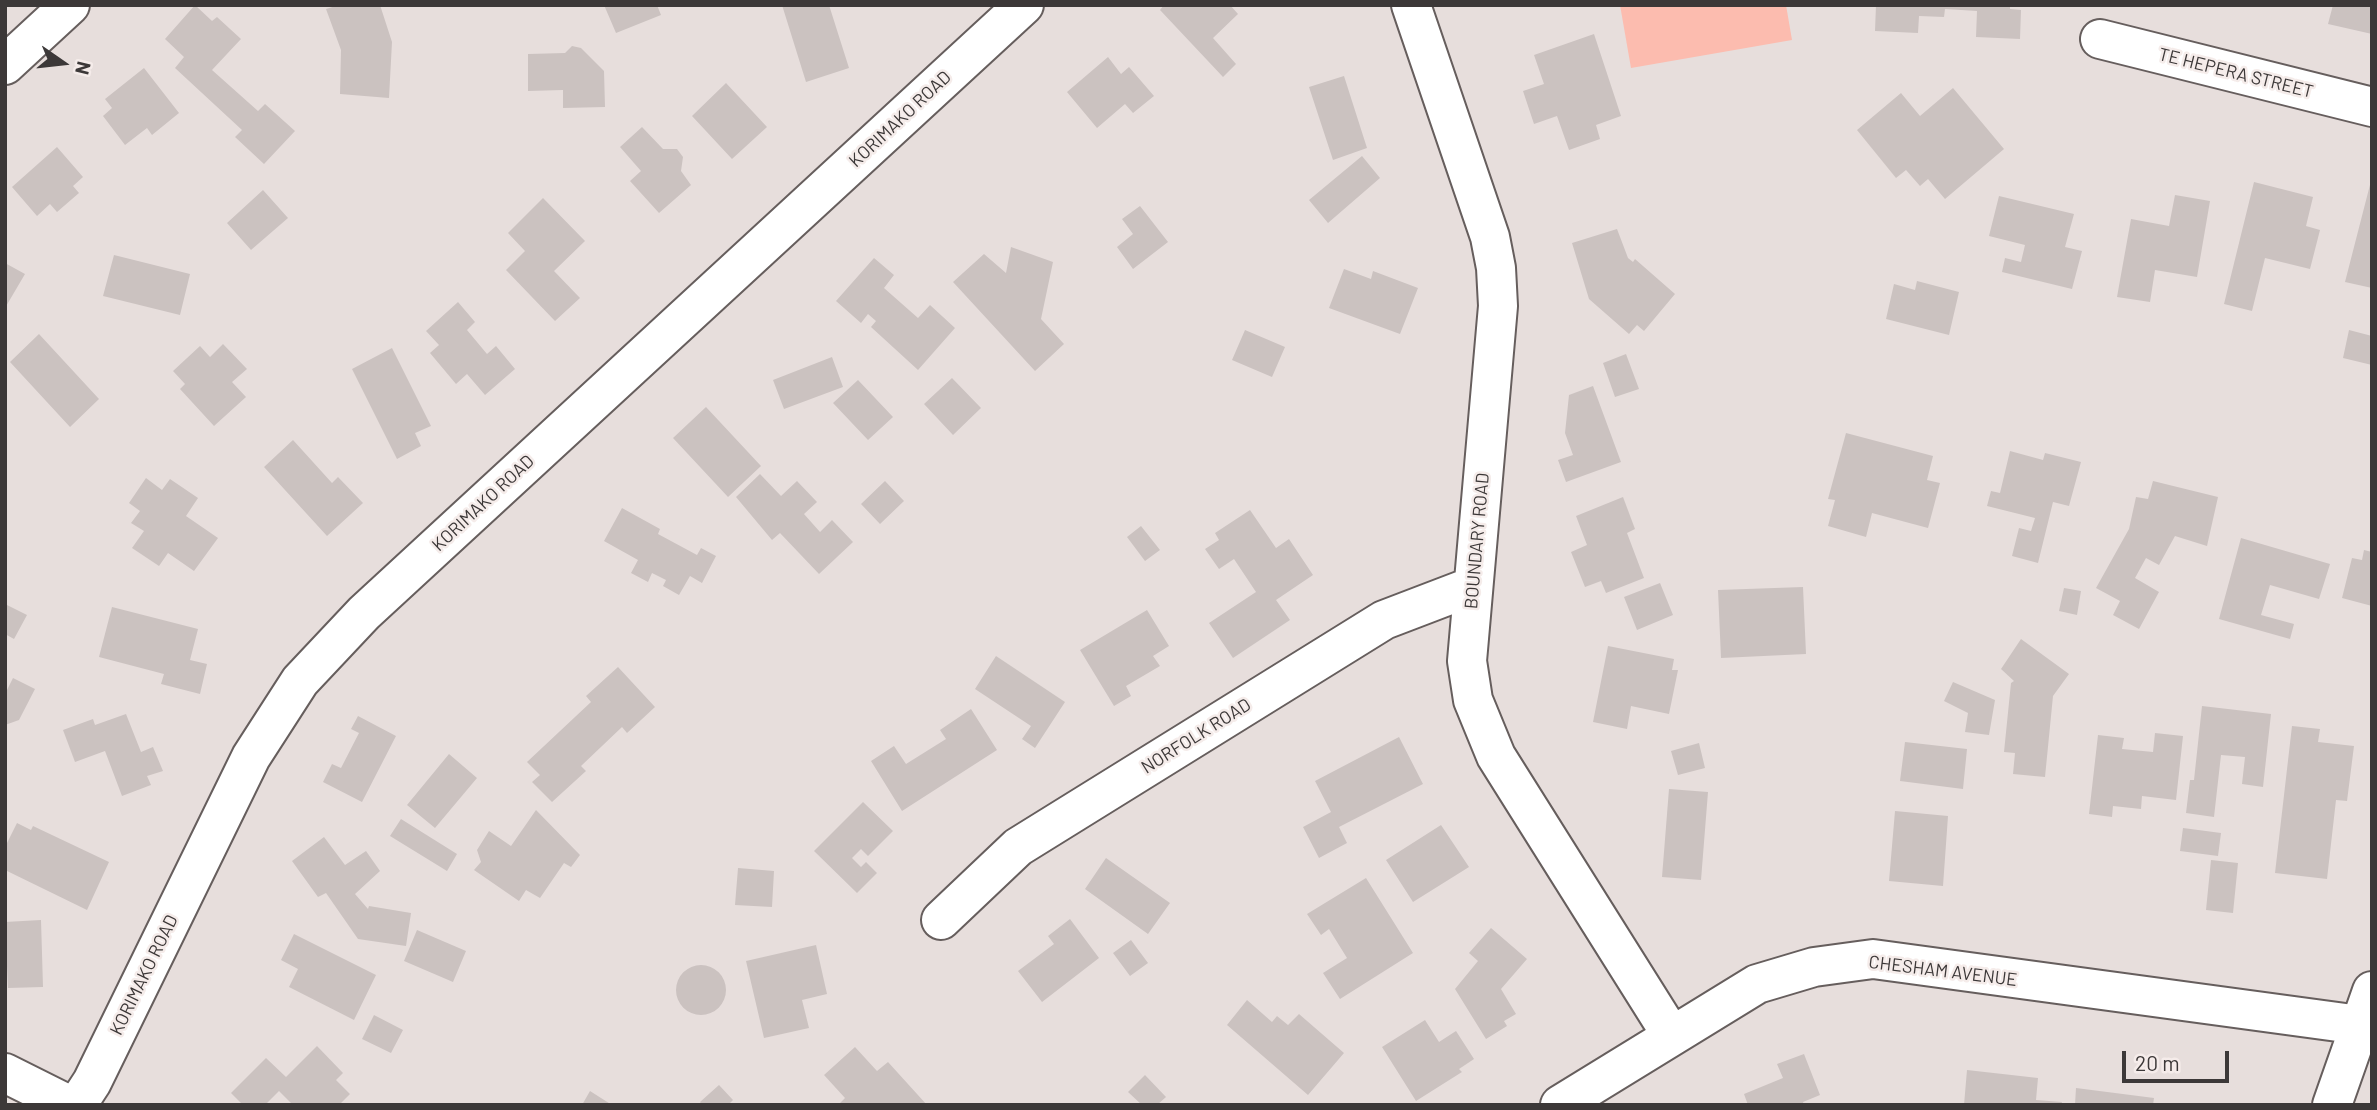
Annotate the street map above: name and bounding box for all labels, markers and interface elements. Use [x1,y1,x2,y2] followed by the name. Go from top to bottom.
[28,28,98,98] north arrow
[2156,43,2316,103] street label: TE HEPERA STREET
[71,59,97,77] text: N
[845,66,955,172] street label: KORIMAKO ROAD
[428,450,538,556] street label: KORIMAKO ROAD
[1460,472,1494,610] street label: BOUNDARY ROAD
[1137,694,1255,778] street label: NORFOLK ROAD
[106,911,182,1039] street label: KORIMAKO ROAD
[1868,951,2018,991] street label: CHESHAM AVENUE
[2125,1036,2232,1080] scale bar
[2135,1050,2180,1075] text: 20 m

